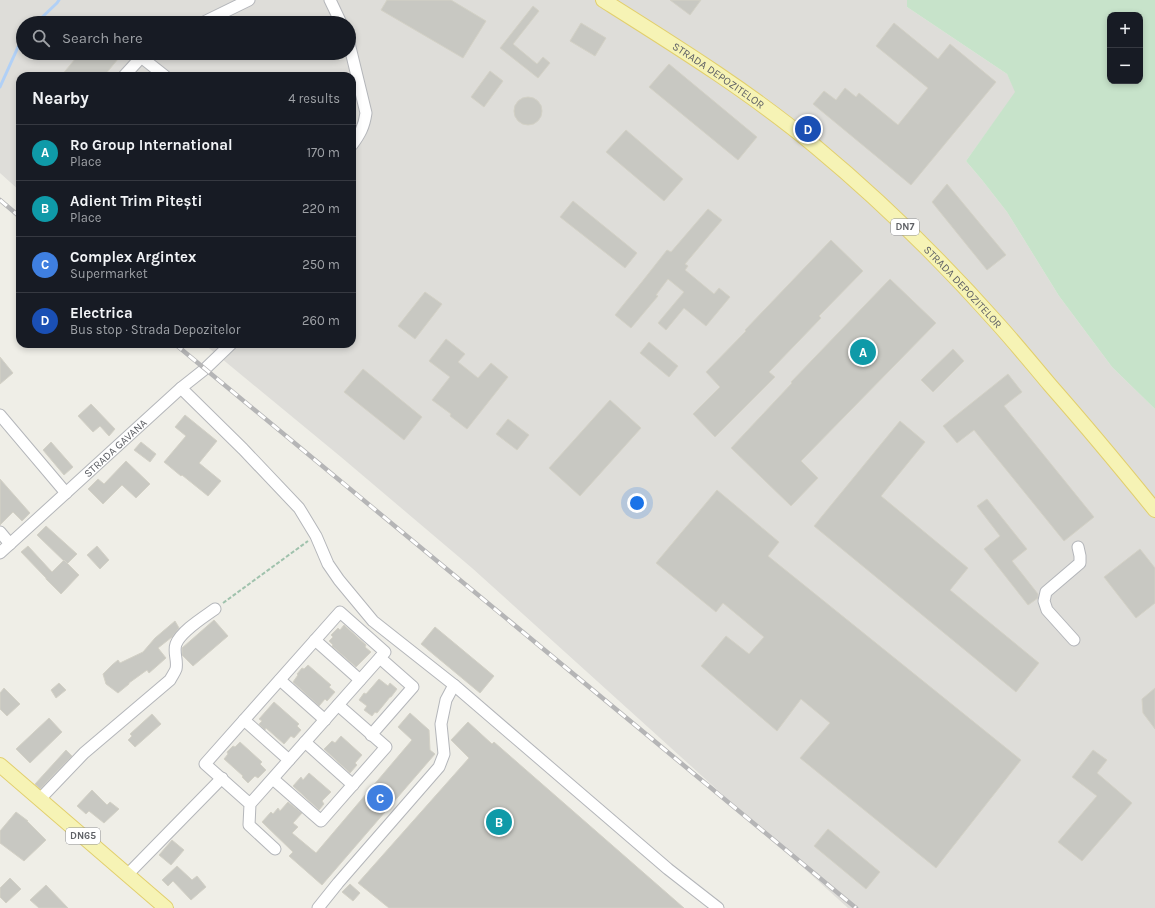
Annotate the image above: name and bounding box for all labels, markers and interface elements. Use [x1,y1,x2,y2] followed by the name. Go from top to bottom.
[1107,12,1143,84] map controls
[1107,12,1143,48] button: +
[16,16,356,60] search box
[30,27,52,49] icon: search
[62,29,143,47] text: Search here
[670,39,767,111] street label: STRADA DEPOZITELOR
[1107,48,1143,84] button: −
[32,88,89,108] text: Nearby
[288,91,340,106] text: 4 results
[795,114,821,144] pin: D
[70,136,233,154] text: Ro Group International
[41,145,49,160] text: A
[307,145,340,160] text: 170 m
[70,154,101,169] text: Place
[70,192,202,210] text: Adient Trim Pitești
[41,201,49,216] text: B
[302,201,340,216] text: 220 m
[70,210,101,225] text: Place
[891,219,919,235] road number: DN7
[921,243,1005,331] street label: STRADA DEPOZITELOR
[70,248,196,266] text: Complex Argintex
[41,257,49,272] text: C
[302,257,340,272] text: 250 m
[70,266,148,281] text: Supermarket
[70,304,133,322] text: Electrica
[41,313,49,328] text: D
[302,313,340,328] text: 260 m
[70,322,240,337] text: Bus stop · Strada Depozitelor
[850,337,876,367] pin: A
[81,415,150,480] street label: STRADA GAVANA
[627,493,647,513] your location
[367,783,393,813] pin: C
[486,807,512,837] pin: B
[66,828,100,844] road number: DN65

